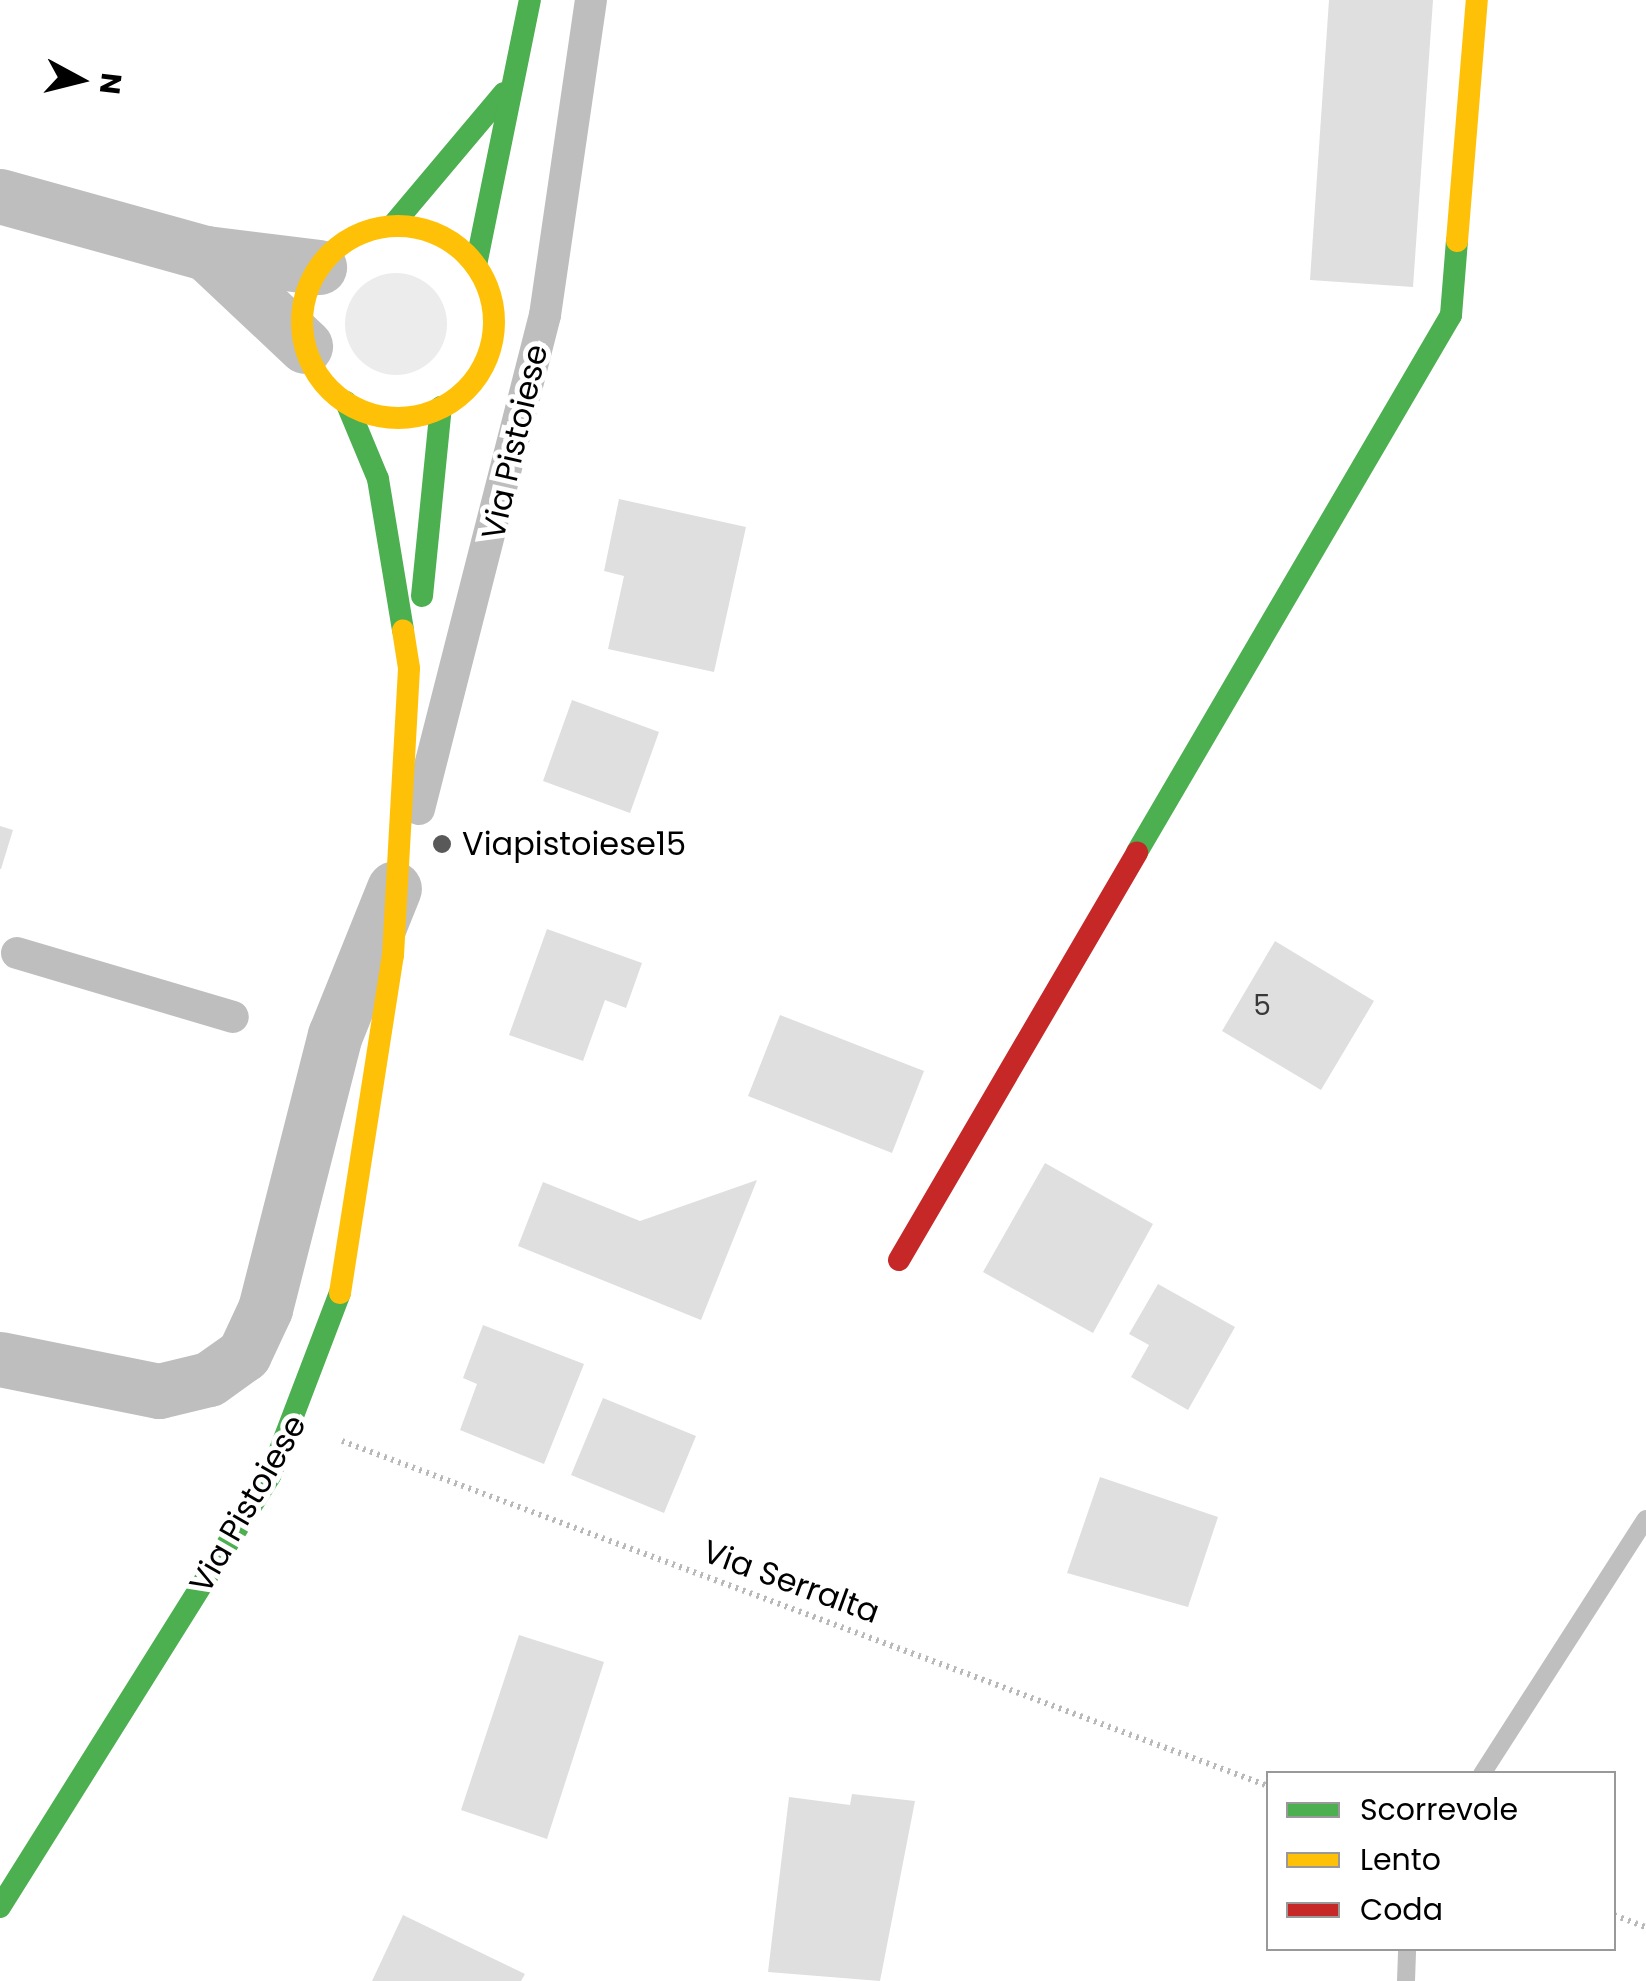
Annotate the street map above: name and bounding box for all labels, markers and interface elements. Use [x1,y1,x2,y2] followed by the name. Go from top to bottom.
[30,30,130,130] north arrow
[90,71,131,97] text: N
[474,341,556,543] street label: Via Pistoiese
[462,825,686,863] place label: Viapistoiese15
[431,833,453,855] marker: Viapistoiese15
[1253,989,1271,1023] house number: 5
[182,1408,314,1600] street label: Via Pistoiese
[698,1532,884,1632] street label: Via Serralta
[1266,1771,1616,1951] legend
[1360,1788,1518,1831] text: Scorrevole
[1360,1838,1441,1881] text: Lento
[1360,1888,1443,1931] text: Coda

